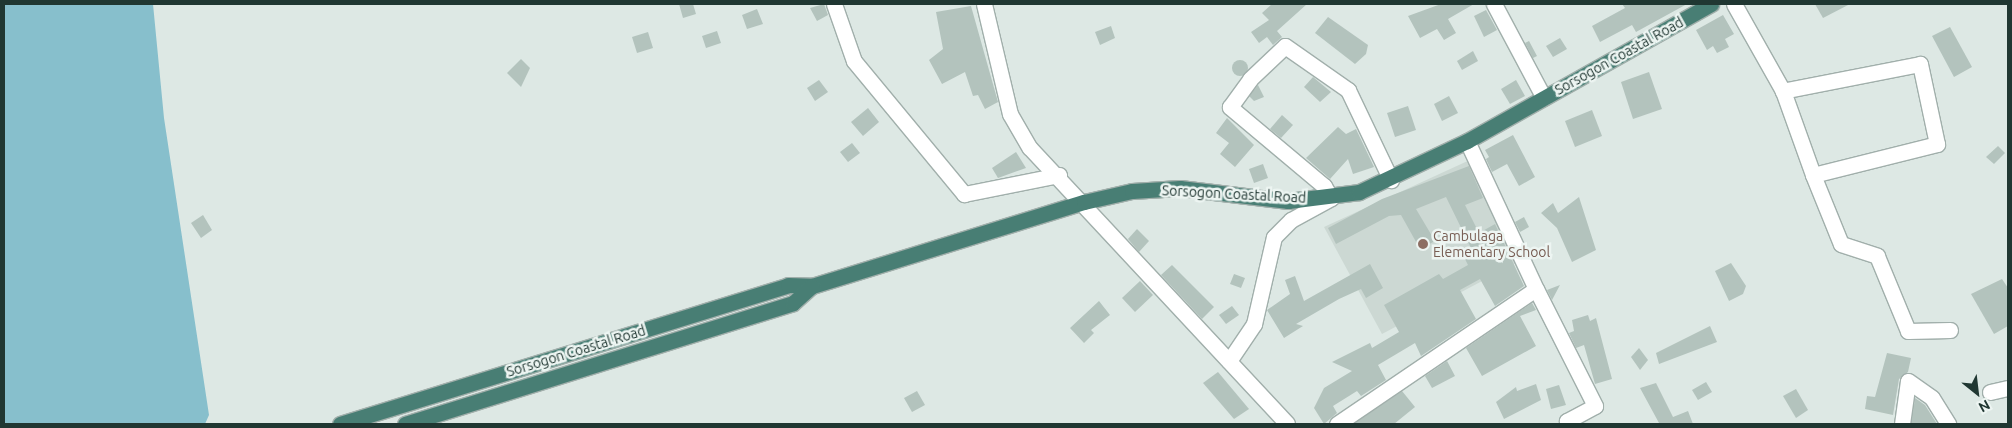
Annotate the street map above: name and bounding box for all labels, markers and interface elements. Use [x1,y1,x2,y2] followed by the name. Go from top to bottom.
[1552,14,1686,98] street label: Sorsogon Coastal Road
[1161,182,1307,206] street label: Sorsogon Coastal Road
[1433,228,1550,260] place label: Cambulaga Elementary School
[1417,238,1429,250] marker: Cambulaga Elementary School
[505,322,647,380] street label: Sorsogon Coastal Road
[1952,368,2002,418] north arrow
[1976,397,1993,416] text: N

